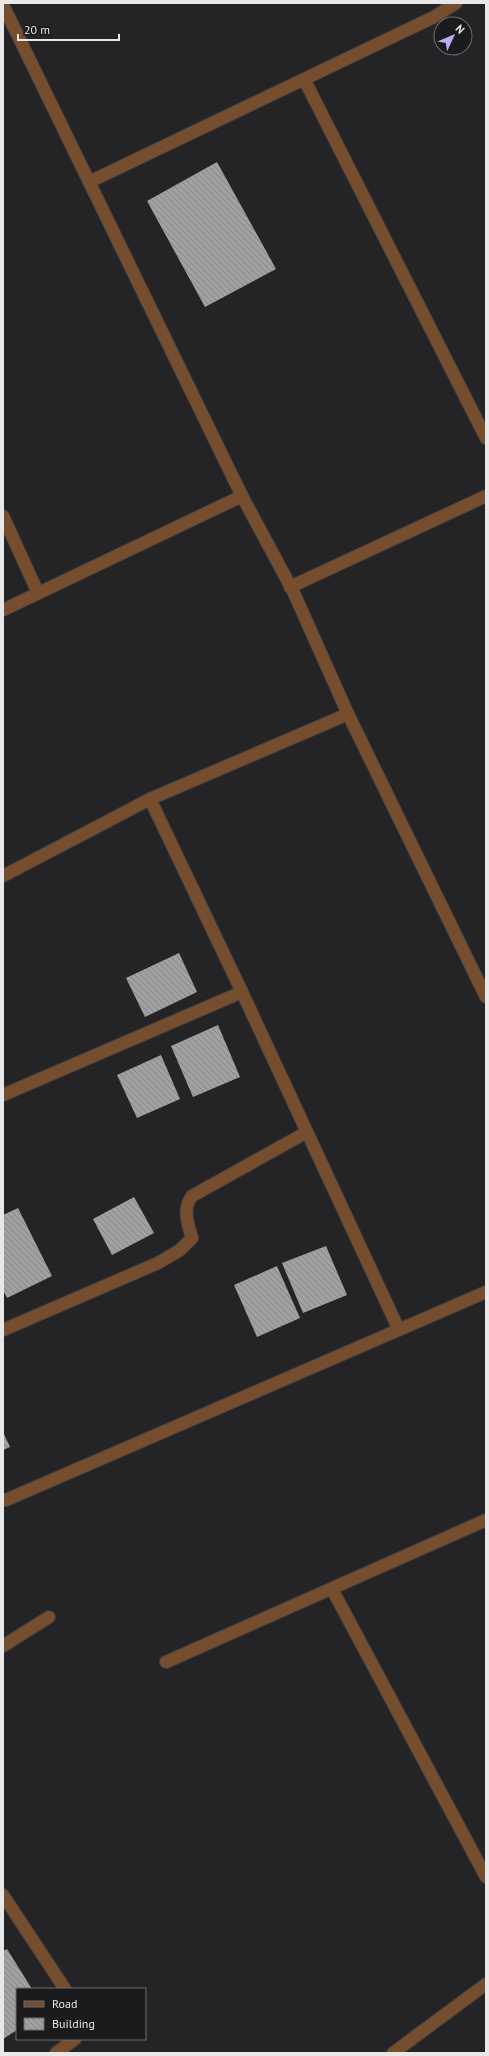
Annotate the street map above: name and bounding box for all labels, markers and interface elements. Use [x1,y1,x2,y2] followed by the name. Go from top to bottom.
[18,16,119,42] scale bar
[433,16,473,56] north arrow
[24,22,50,37] text: 20 m
[453,22,468,37] text: N
[16,1988,146,2040] legend
[52,1996,77,2011] text: Road
[52,2016,95,2031] text: Building

